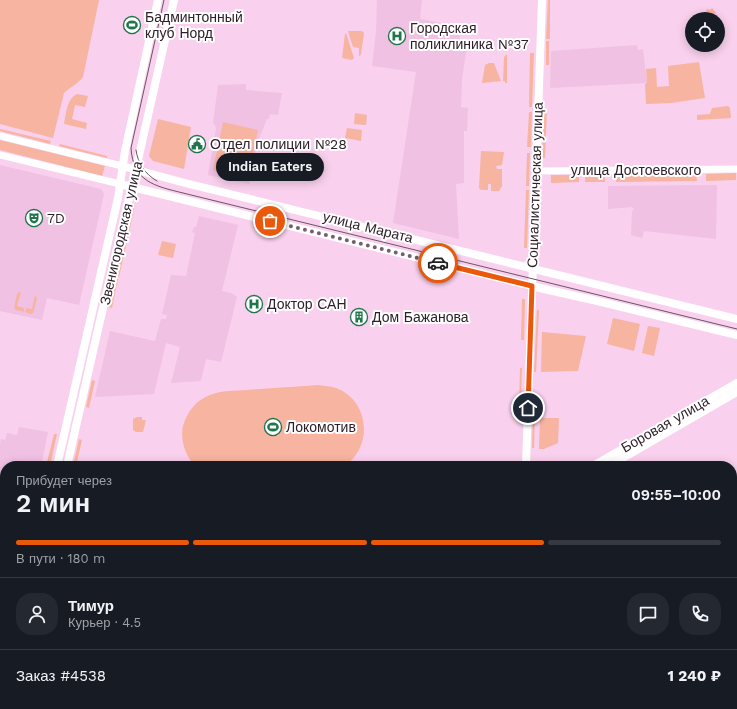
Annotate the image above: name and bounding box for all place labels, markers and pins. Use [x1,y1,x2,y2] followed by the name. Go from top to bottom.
[145,9,243,41] place label: Бадминтонный клуб Норд
[122,15,142,35] sports icon: Бадминтонный клуб Норд
[410,20,529,52] place label: Городская поликлиника №37
[387,26,407,46] hospital icon: Городская поликлиника №37
[187,134,207,154] public building icon: Отдел полиции №28
[210,136,347,152] place label: Отдел полиции №28
[216,153,324,181] callout: Indian Eaters
[253,204,287,238] pin
[24,208,44,228] theatre icon: 7D
[47,210,65,226] place label: 7D
[244,294,264,314] hospital icon: Доктор САН
[267,296,347,312] place label: Доктор САН
[349,307,369,327] building icon: Дом Бажанова
[372,309,469,325] place label: Дом Бажанова
[511,391,545,425] pin
[263,417,283,437] sports icon: Локомотив
[286,419,356,435] place label: Локомотив

